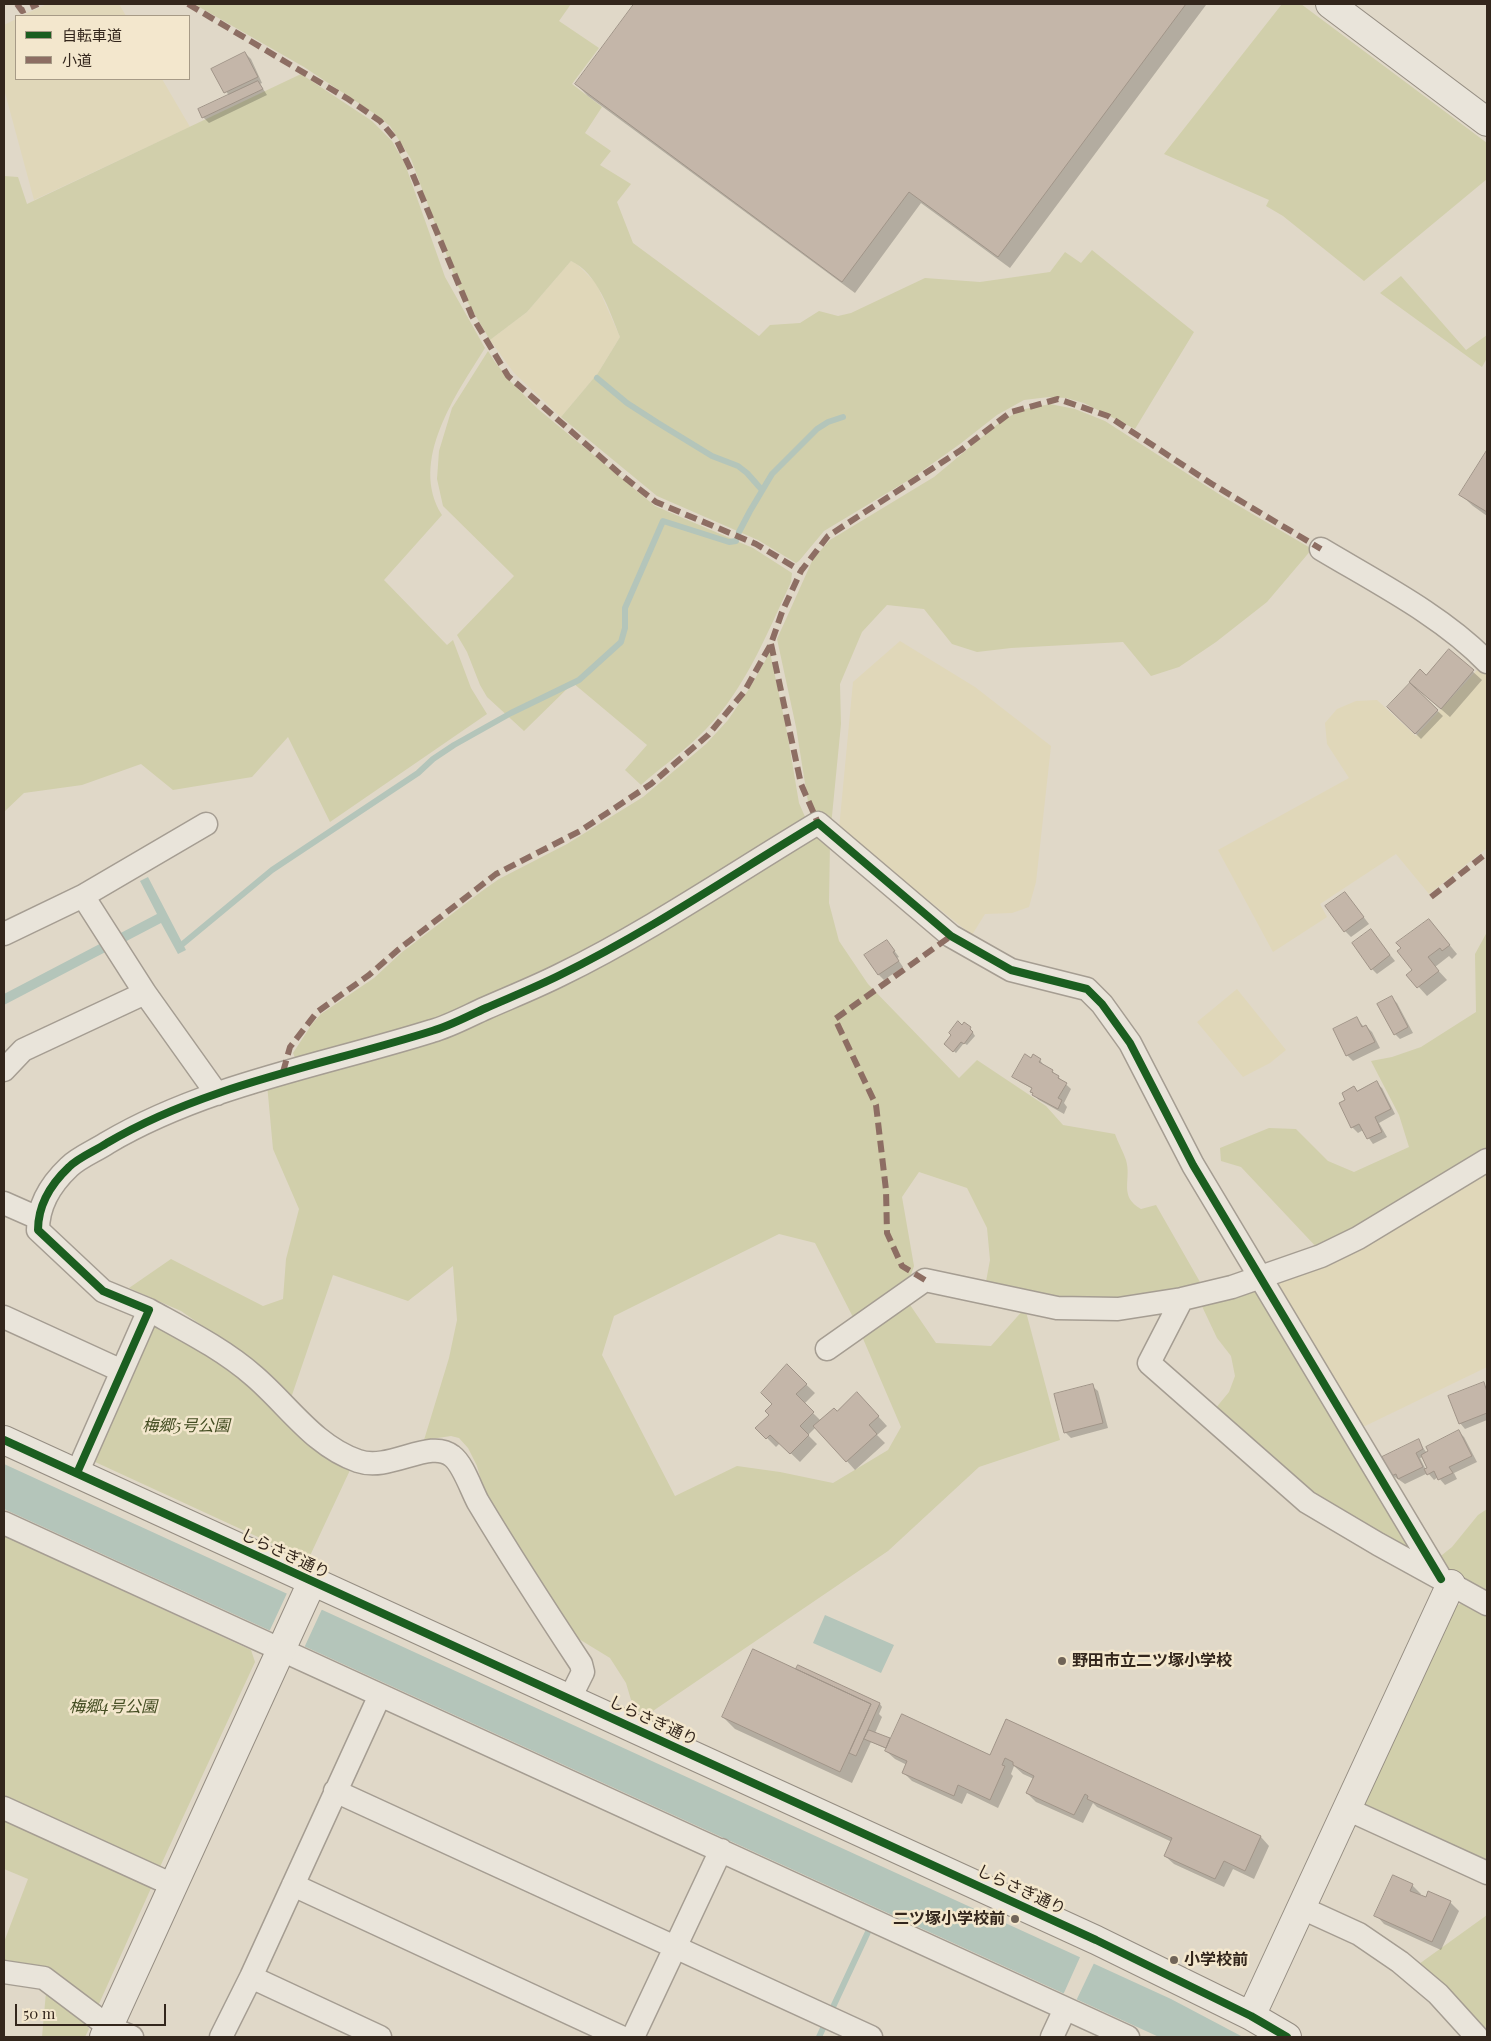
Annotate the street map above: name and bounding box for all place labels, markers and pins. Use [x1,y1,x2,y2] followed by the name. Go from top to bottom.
[1072,1651,1232,1671] place label: 野田市立二ツ塚小学校
[1056,1655,1068,1667] marker: 野田市立二ツ塚小学校
[893,1909,1005,1929] place label: 二ツ塚小学校前
[1009,1913,1021,1925] marker: 二ツ塚小学校前
[1184,1950,1248,1970] place label: 小学校前
[1168,1954,1180,1966] marker: 小学校前

